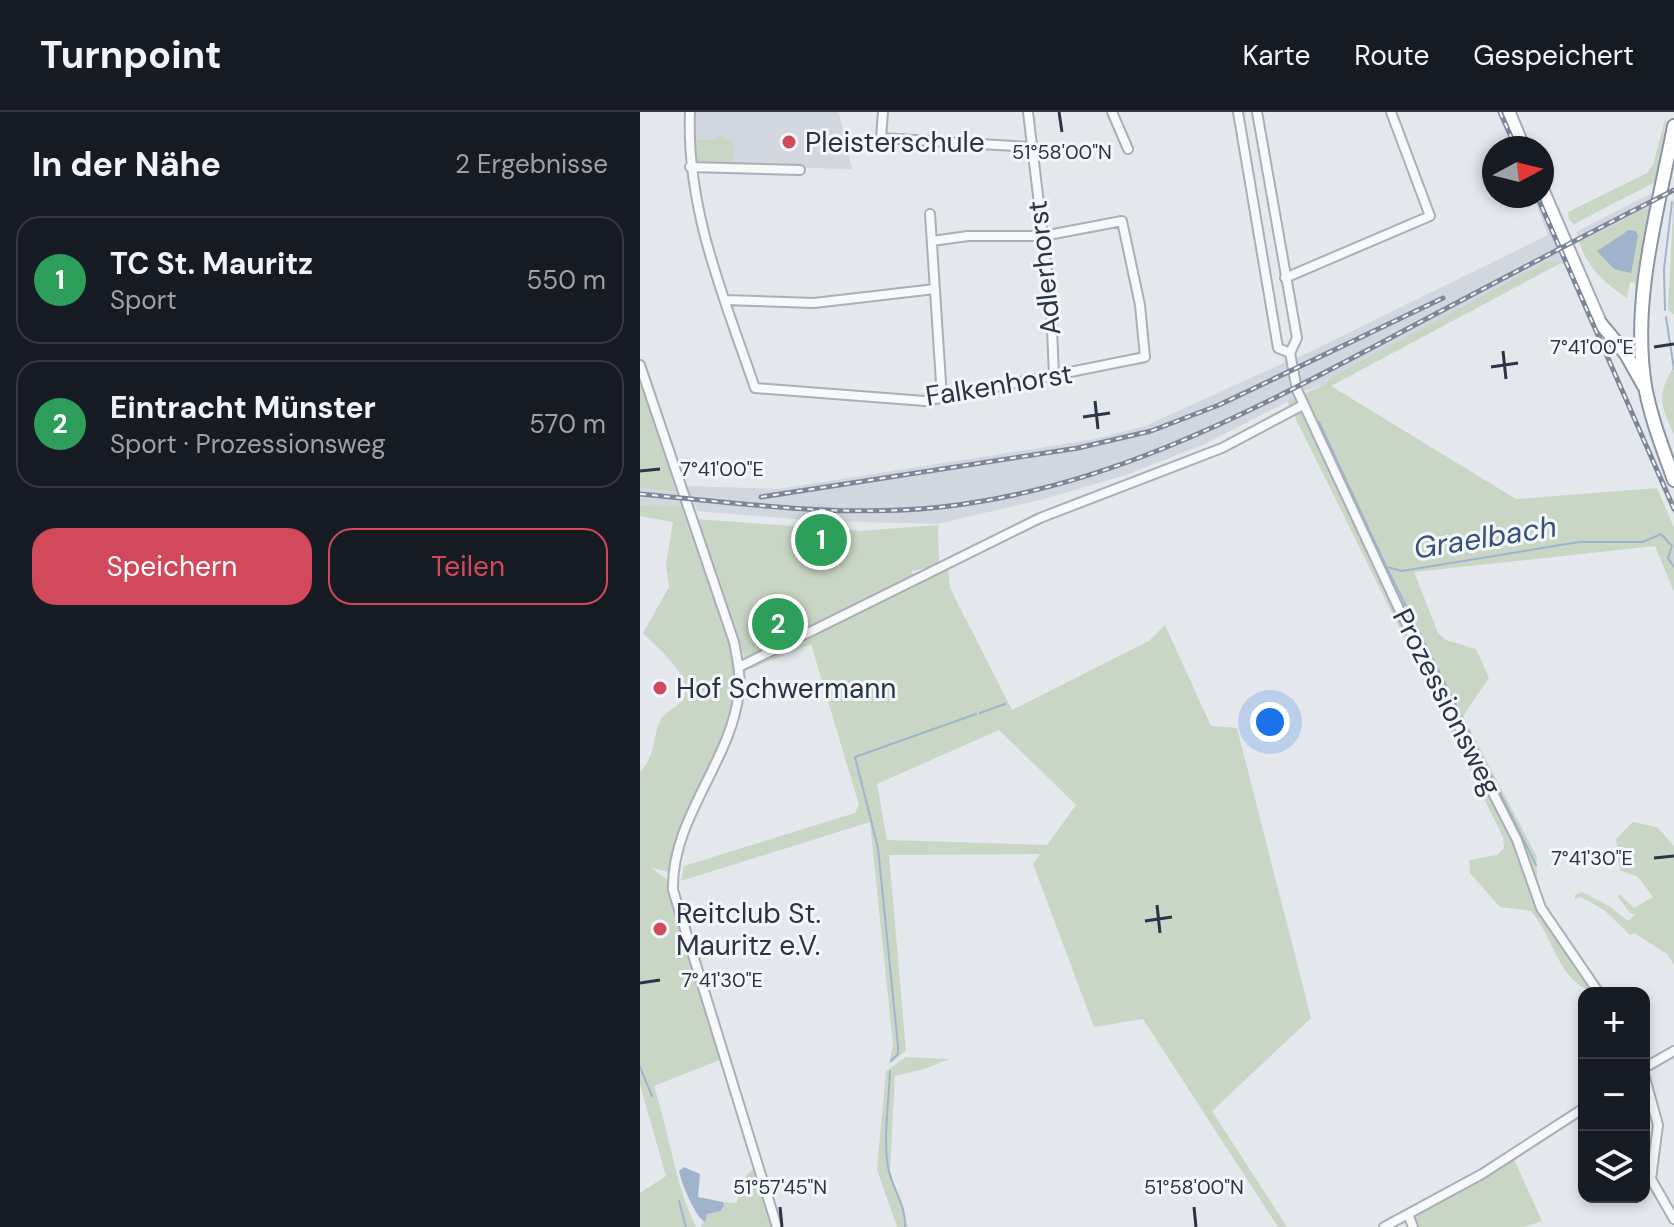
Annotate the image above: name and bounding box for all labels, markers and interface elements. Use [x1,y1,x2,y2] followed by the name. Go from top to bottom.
[40,30,222,80] text: Turnpoint
[1243,37,1310,74] text: Karte
[1354,37,1429,74] text: Route
[1473,37,1634,74] text: Gespeichert
[805,124,985,161] place label: Pleisterschule
[780,133,798,151] marker: Pleisterschule
[1482,136,1554,208] north arrow
[1012,139,1112,165] text: 51°58'00"N
[32,142,221,187] text: In der Nähe
[455,147,608,181] text: 2 Ergebnisse
[1019,199,1069,337] street label: Adlerhorst
[110,244,313,283] text: TC St. Mauritz
[55,263,65,297] text: 1
[526,263,606,297] text: 550 m
[110,283,177,317] text: Sport
[1550,334,1634,360] text: 7°41'00"E
[923,355,1075,415] street label: Falkenhorst
[110,388,376,427] text: Eintracht Münster
[52,407,68,441] text: 2
[529,407,606,441] text: 570 m
[110,427,386,461] text: Sport · Prozessionsweg
[680,456,764,482] text: 7°41'00"E
[1411,506,1559,568] water label: Graelbach
[795,510,847,570] pin: 1
[32,528,312,605] button: Speichern
[328,528,608,605] button: Teilen
[752,594,804,654] pin: 2
[1384,602,1510,802] street label: Prozessionsweg
[676,670,896,707] place label: Hof Schwermann
[651,679,669,697] marker: Hof Schwermann
[1250,702,1290,742] your location
[1551,845,1633,871] text: 7°41'30"E
[676,895,821,964] place label: Reitclub St. Mauritz e.V.
[651,920,669,938] marker: Reitclub St. Mauritz e.V.
[681,967,763,993] text: 7°41'30"E
[1578,987,1650,1203] map controls
[1578,987,1650,1059] button: +
[1578,1059,1650,1131] button: −
[1578,1131,1650,1203] button: layers
[733,1174,827,1200] text: 51°57'45"N
[1144,1174,1244,1200] text: 51°58'00"N

